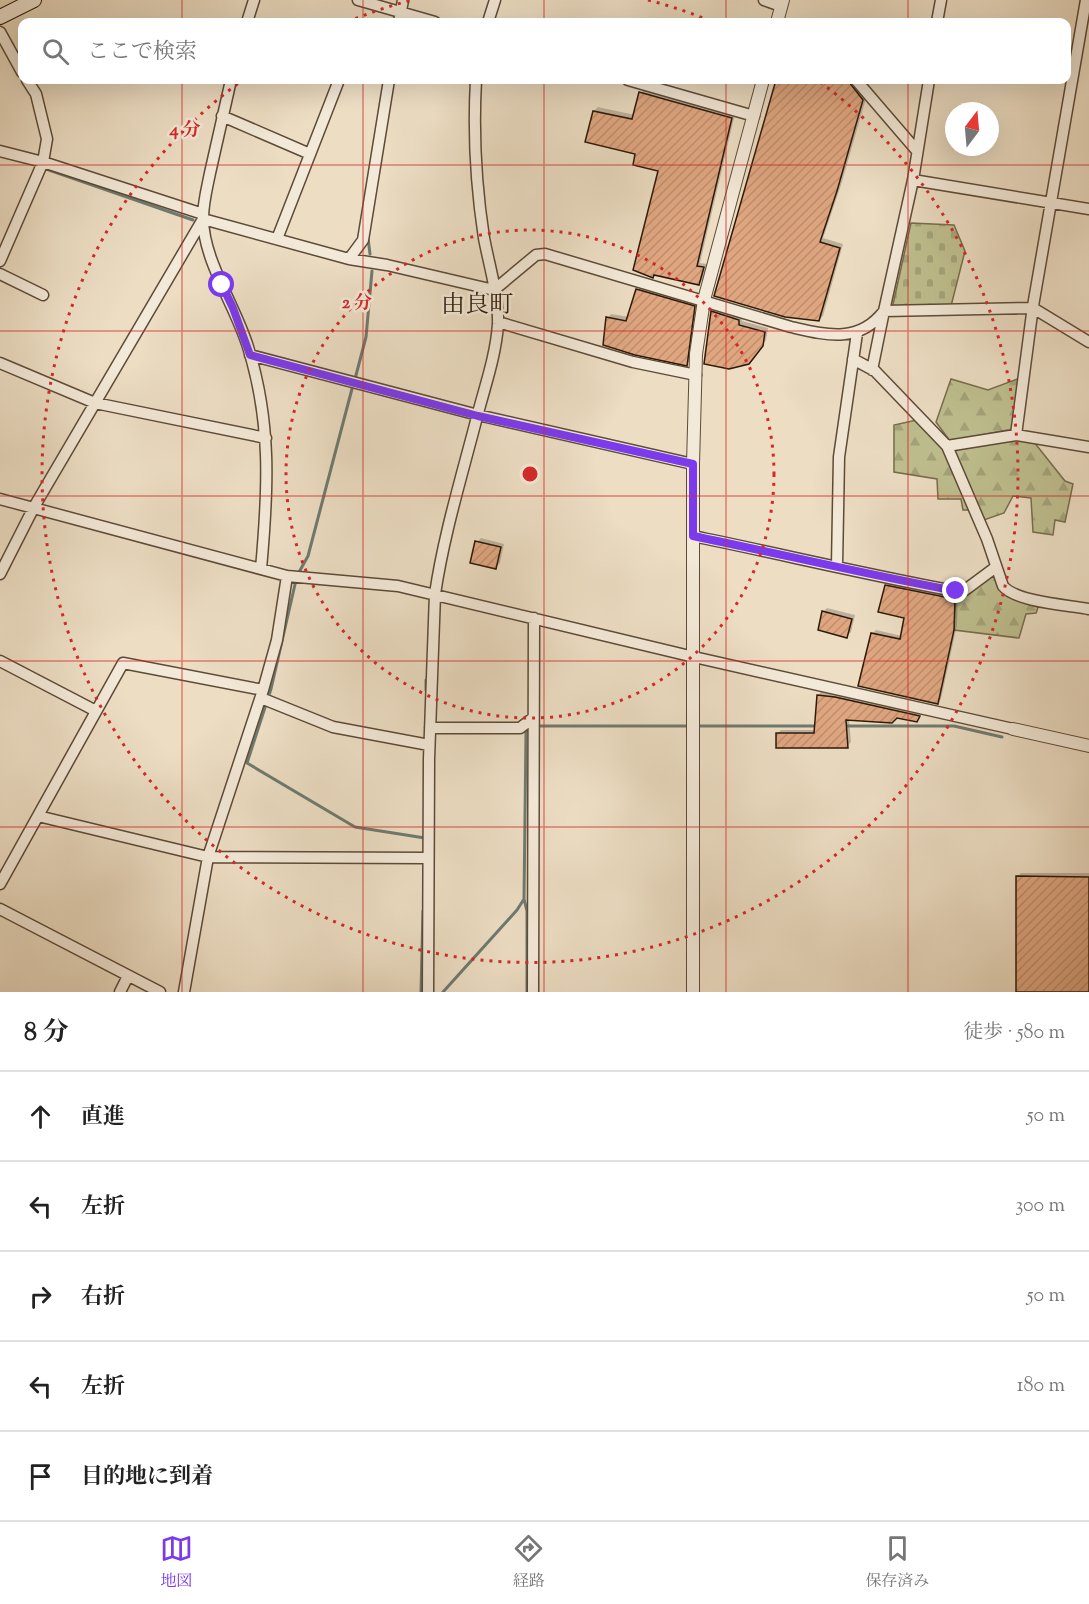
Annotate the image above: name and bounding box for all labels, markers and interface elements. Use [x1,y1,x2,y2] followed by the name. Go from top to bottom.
[18,18,1071,84] search box
[39,35,72,68] icon: search
[87,37,197,69] text: ここで検索
[945,102,999,156] north arrow
[169,118,200,144] text: 4 分
[208,271,234,297] route start
[441,289,513,323] district label: 由良町
[342,291,372,317] text: 2 分
[520,464,540,484] centre of rings
[942,577,968,603] route end
[24,1015,69,1052] text: 8 分
[963,1019,1065,1048] text: 徒歩 · 580 m
[24,1100,57,1133] icon: ahead
[81,1102,125,1134] text: 直進
[1027,1102,1065,1131] text: 50 m
[24,1190,57,1223] icon: left
[81,1192,125,1224] text: 左折
[1015,1192,1065,1221] text: 300 m
[24,1280,57,1313] icon: right
[81,1282,125,1314] text: 右折
[1027,1282,1065,1311] text: 50 m
[24,1370,57,1403] icon: left
[81,1372,125,1404] text: 左折
[1017,1372,1065,1401] text: 180 m
[24,1460,57,1493] icon: arrive
[81,1462,213,1494] text: 目的地に到着
[160,1532,193,1594] tab: 地図
[512,1532,545,1594] tab: 経路
[865,1532,929,1594] tab: 保存済み

